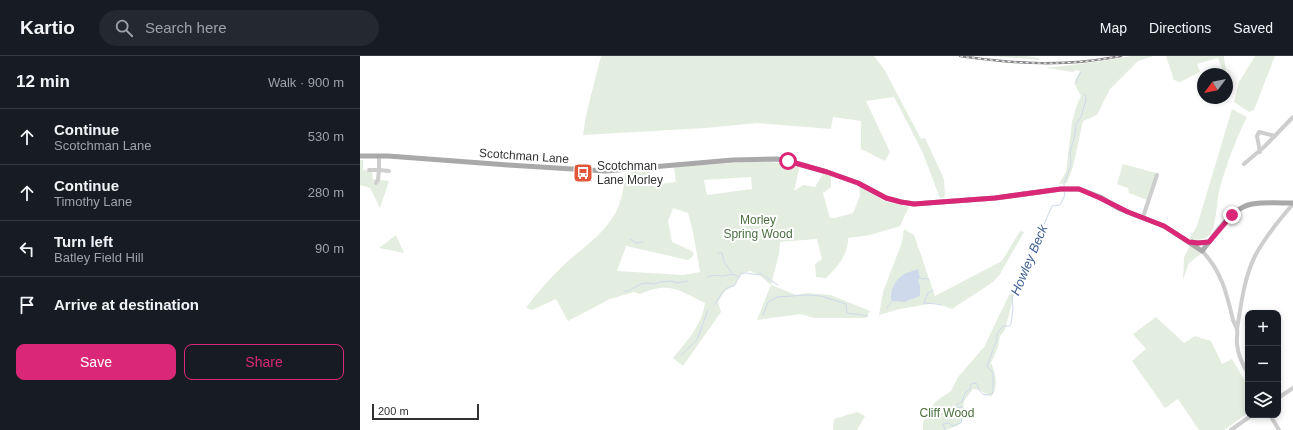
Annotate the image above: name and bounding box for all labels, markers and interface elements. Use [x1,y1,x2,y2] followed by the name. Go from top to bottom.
[99,10,379,46] search box
[20,17,75,38] text: Kartio
[113,17,135,39] icon: search
[145,19,227,36] text: Search here
[1100,20,1127,36] text: Map
[1149,20,1211,36] text: Directions
[1233,20,1273,36] text: Saved
[1197,68,1233,104] north arrow
[16,72,70,91] text: 12 min
[268,75,344,90] text: Walk · 900 m
[54,121,119,138] text: Continue
[16,126,38,148] icon: ahead
[308,129,344,144] text: 530 m
[54,138,152,153] text: Scotchman Lane
[479,146,570,166] street label: Scotchman Lane
[779,152,797,170] route start
[597,159,663,187] place label: Scotchman Lane Morley
[572,162,594,184] bus stop icon: Scotchman Lane Morley
[54,177,119,194] text: Continue
[16,182,38,204] icon: ahead
[308,185,344,200] text: 280 m
[54,194,132,209] text: Timothy Lane
[1223,206,1241,224] route end
[723,213,793,241] park label: Morley Spring Wood
[1007,221,1051,298] water label: Howley Beck
[54,233,113,250] text: Turn left
[16,238,38,260] icon: left
[315,241,344,256] text: 90 m
[54,250,144,265] text: Batley Field Hill
[16,294,38,316] icon: arrive
[54,296,199,313] text: Arrive at destination
[1245,310,1281,418] map controls
[1245,310,1281,346] button: +
[16,344,176,380] button: Save
[184,344,344,380] button: Share
[1245,346,1281,382] button: −
[1245,382,1281,418] button: layers
[372,402,479,421] scale bar
[378,405,409,417] text: 200 m
[920,406,974,420] park label: Cliff Wood

